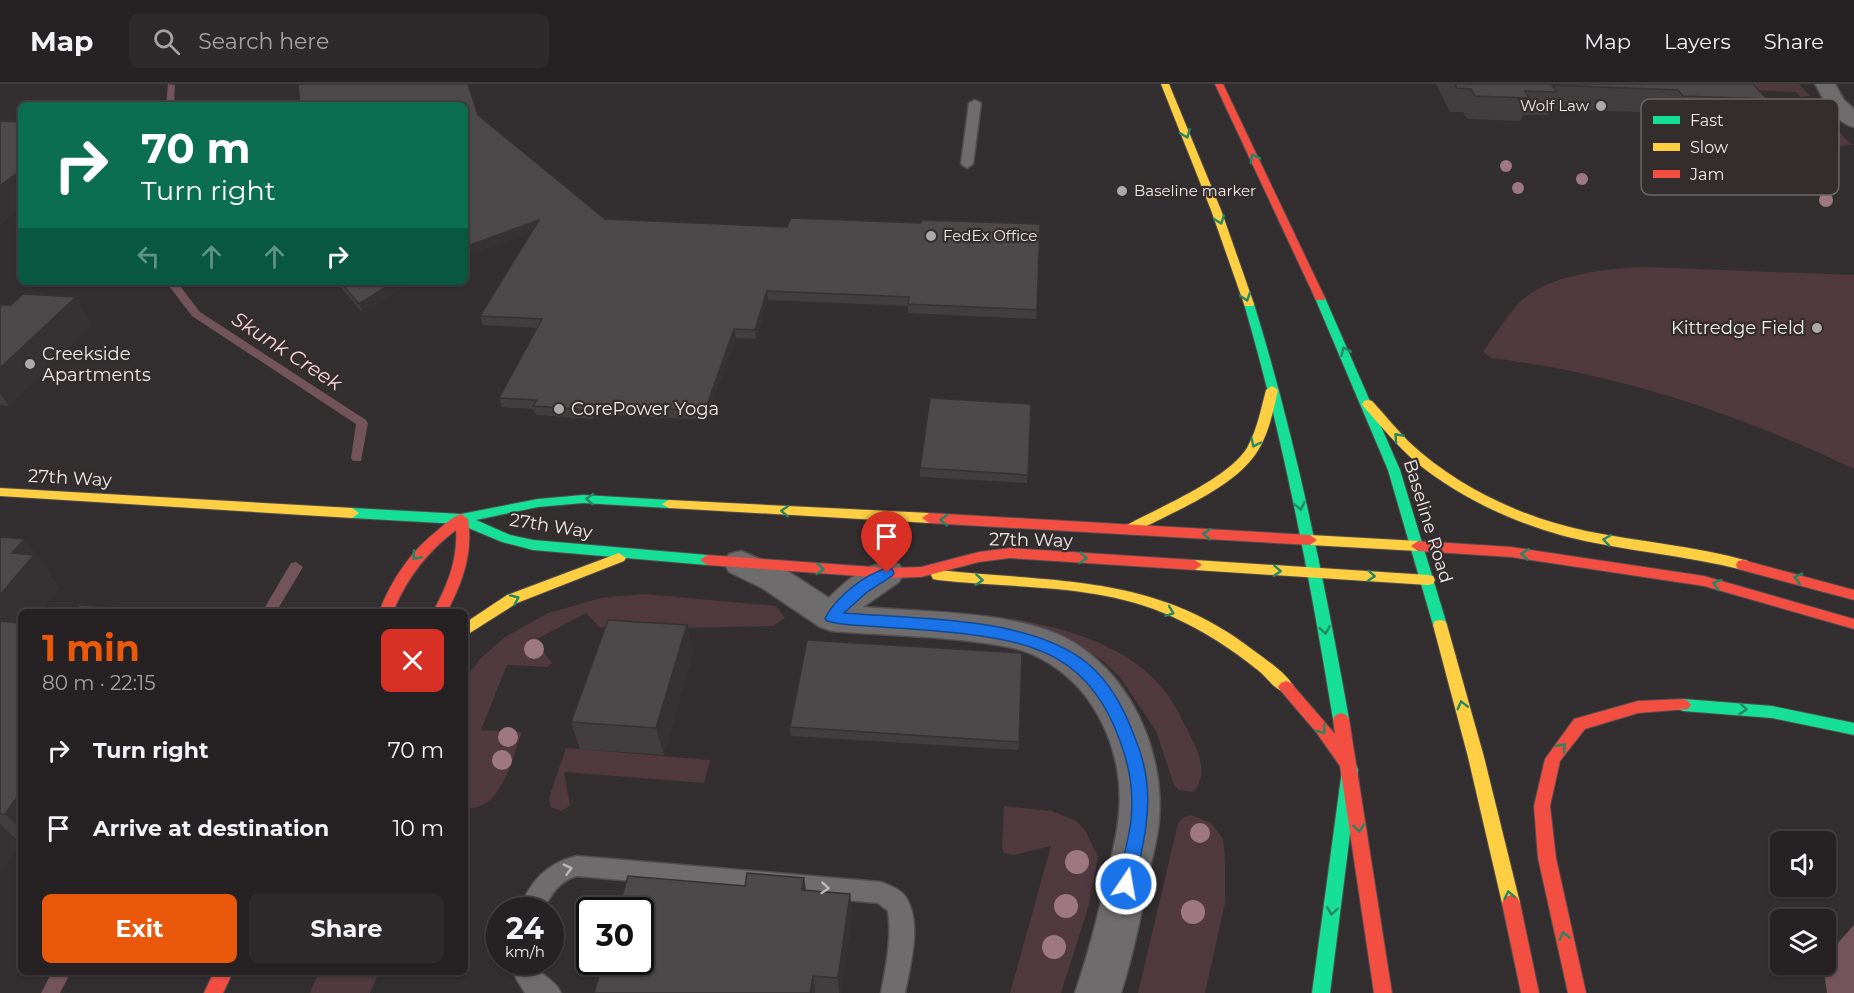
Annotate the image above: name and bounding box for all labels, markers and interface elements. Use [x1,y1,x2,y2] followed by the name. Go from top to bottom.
[129,14,549,68] search box
[30,24,93,58] text: Map
[150,25,183,58] icon: search
[198,28,329,55] text: Search here
[1584,29,1631,54] text: Map
[1664,29,1731,54] text: Layers
[1764,29,1824,54] text: Share
[1520,96,1590,115] place label: Wolf Law
[1594,99,1608,113] marker: Wolf Law
[1641,99,1839,195] legend
[1690,111,1724,130] text: Fast
[141,122,251,174] text: 70 m
[42,126,120,204] icon: right
[1179,128,1191,139] one-way arrow
[1690,138,1728,157] text: Slow
[1249,154,1261,165] one-way arrow
[1689,165,1724,184] text: Jam
[141,174,276,207] text: Turn right
[1134,181,1256,200] place label: Baseline marker
[1115,184,1129,198] marker: Baseline marker
[1213,214,1225,225] one-way arrow
[943,226,1037,245] place label: FedEx Office
[924,229,938,243] marker: FedEx Office
[132,240,165,273] icon: left
[195,240,228,273] icon: ahead
[258,240,291,273] icon: ahead
[321,240,354,273] icon: right
[1239,291,1252,302] one-way arrow
[228,307,347,396] water label: Skunk Creek
[1671,317,1805,339] place label: Kittredge Field
[1810,321,1824,335] marker: Kittredge Field
[42,343,151,386] place label: Creekside Apartments
[1340,346,1352,357] one-way arrow
[23,357,37,371] marker: Creekside Apartments
[571,398,719,420] place label: CorePower Yoga
[552,402,566,416] marker: CorePower Yoga
[1394,433,1405,444] one-way arrow
[1251,436,1263,447] one-way arrow
[1399,456,1457,586] street label: Baseline Road
[28,465,113,491] street label: 27th Way
[586,493,595,506] one-way arrow
[1293,500,1306,510] one-way arrow
[780,504,789,517] one-way arrow
[508,509,594,543] street label: 27th Way
[861,511,912,573] pin
[940,513,949,526] one-way arrow
[870,520,903,553] icon: arrive
[989,528,1073,552] street label: 27th Way
[1203,528,1212,541] one-way arrow
[1602,534,1612,546] one-way arrow
[1520,548,1529,561] one-way arrow
[412,550,423,560] one-way arrow
[1078,551,1087,564] one-way arrow
[816,562,825,575] one-way arrow
[1273,564,1282,577] one-way arrow
[1367,570,1376,583] one-way arrow
[975,573,984,586] one-way arrow
[1793,573,1803,586] one-way arrow
[1712,579,1722,592] one-way arrow
[508,594,519,606] one-way arrow
[1164,605,1175,617] one-way arrow
[42,626,140,670] text: 1 min
[1318,626,1330,635] one-way arrow
[381,629,444,692] button: close
[42,671,155,695] text: 80 m · 22:15
[1457,701,1469,711] one-way arrow
[1738,702,1747,715] one-way arrow
[1314,723,1325,734] one-way arrow
[42,734,75,767] icon: right
[93,737,208,764] text: Turn right
[388,737,444,764] text: 70 m
[1554,743,1565,754] one-way arrow
[42,812,75,845] icon: arrive
[93,815,329,842] text: Arrive at destination
[392,815,444,842] text: 10 m
[1352,823,1364,832] one-way arrow
[1770,831,1836,975] map controls
[1770,831,1836,897] button: sound
[1094,852,1158,916] position arrow
[563,864,573,877] one-way arrow
[820,881,829,894] one-way arrow
[1503,890,1516,900] one-way arrow
[42,894,237,963] button: Exit
[249,894,444,963] button: Share
[576,897,654,975] speed limit sign: 30
[1326,907,1338,916] one-way arrow
[1770,909,1836,975] button: layers
[506,910,544,947] text: 24
[1559,931,1572,941] one-way arrow
[505,942,545,961] text: km/h

